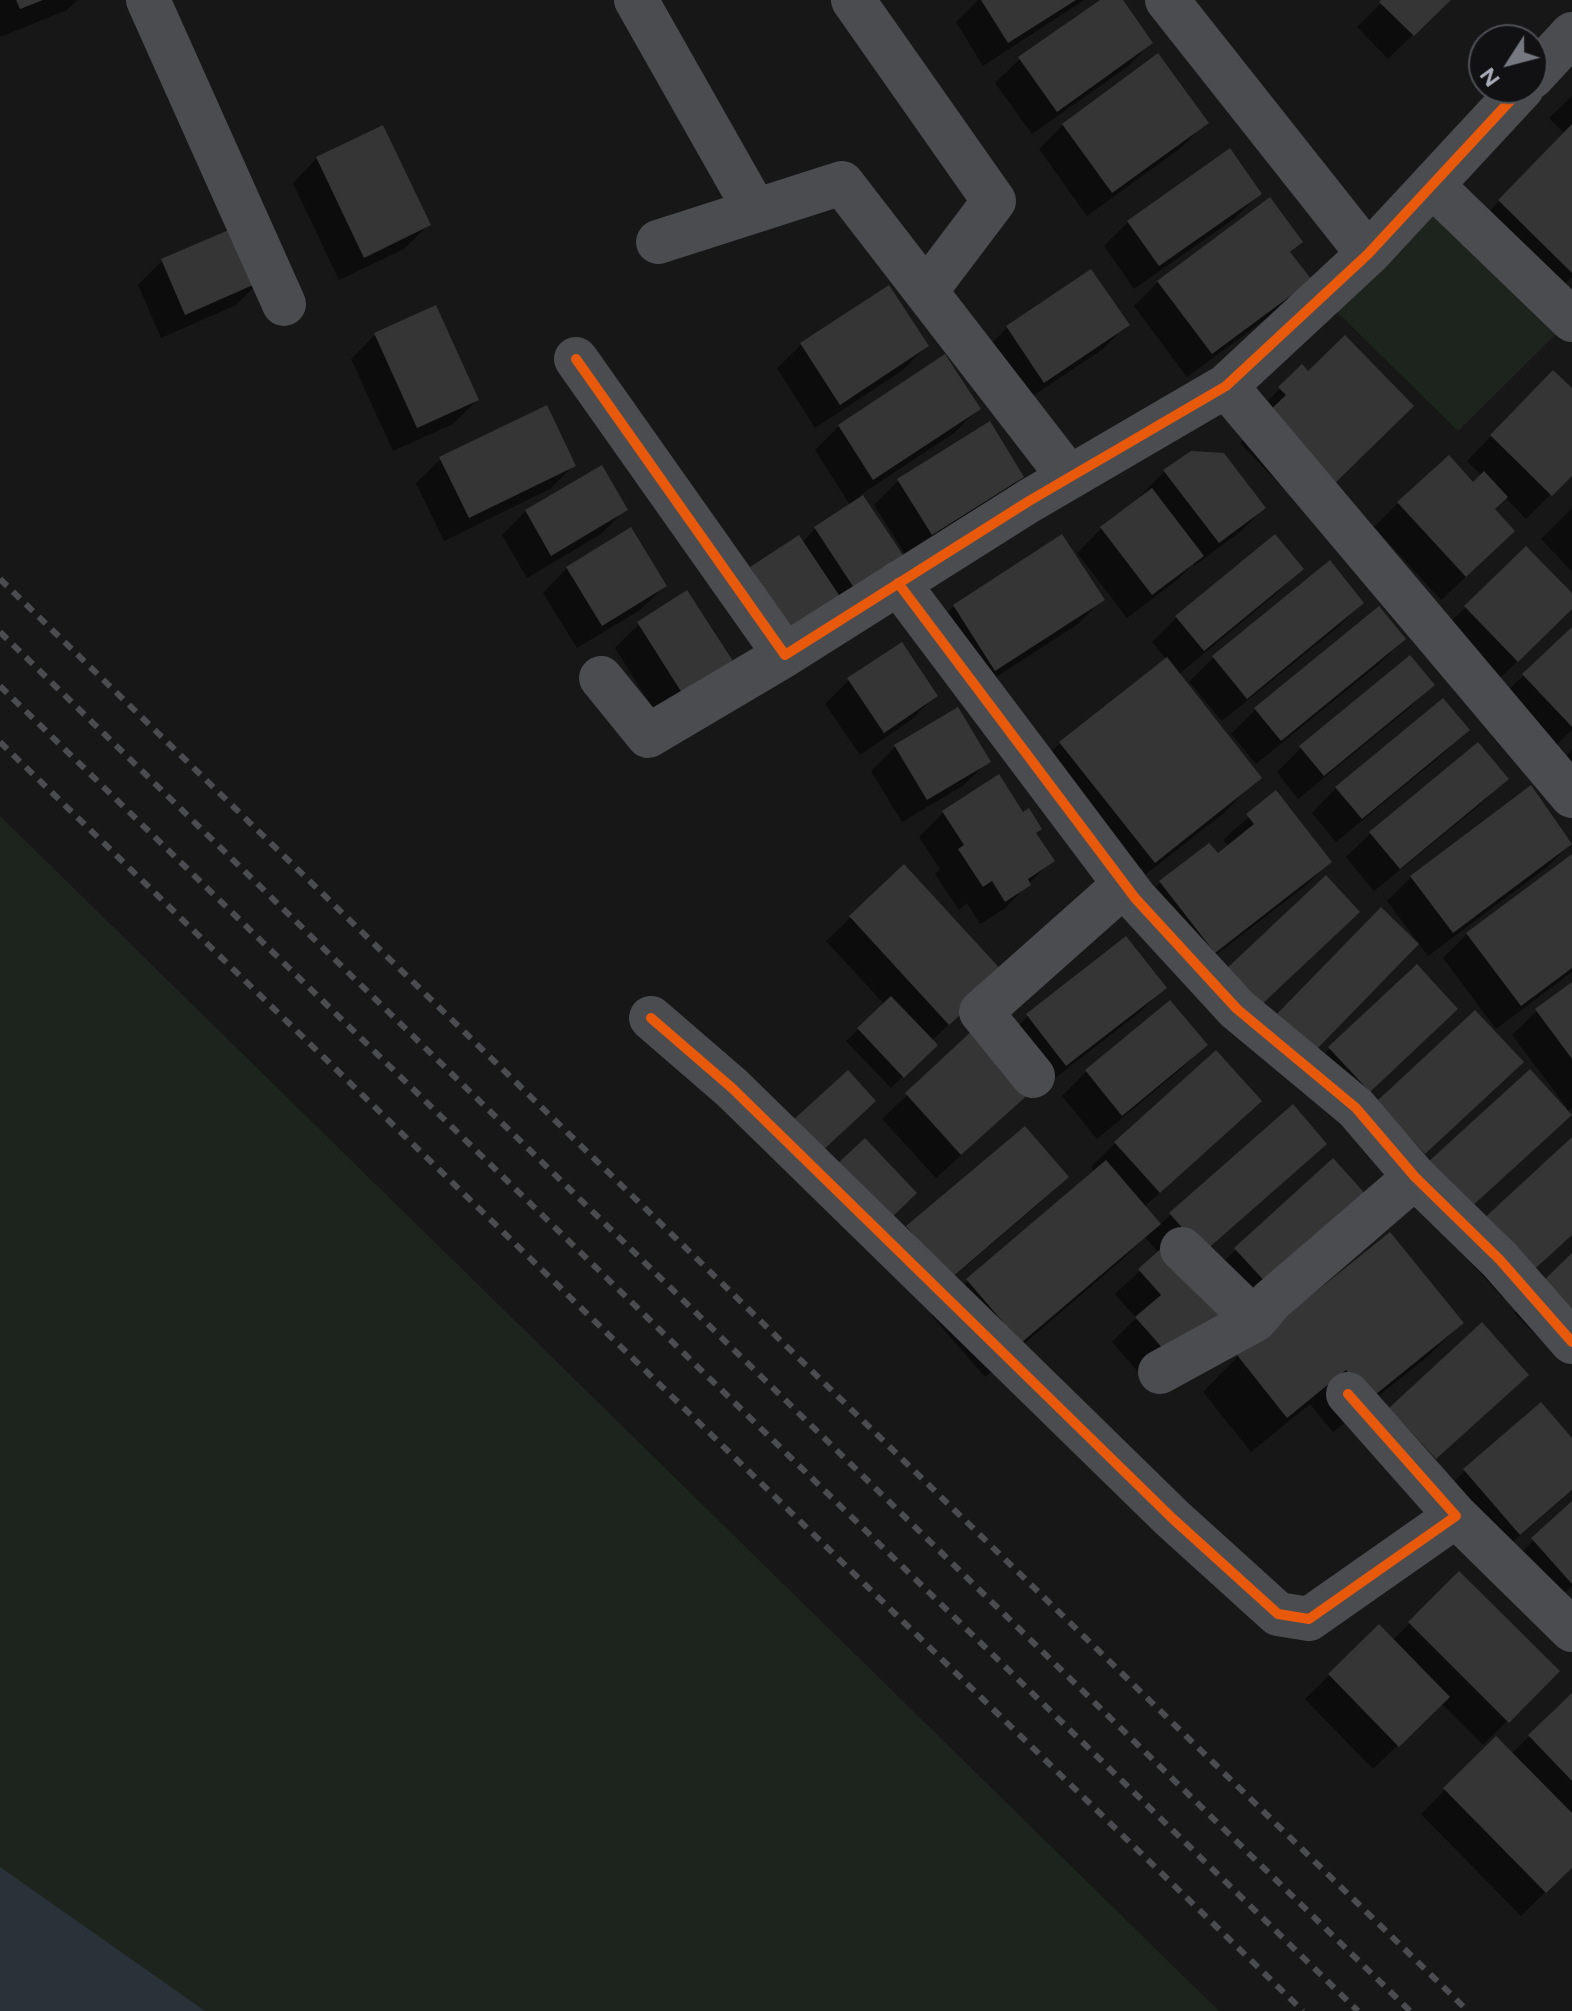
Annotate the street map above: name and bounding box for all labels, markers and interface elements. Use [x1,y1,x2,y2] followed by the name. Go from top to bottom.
[1468,24,1548,104] north arrow
[1474,62,1506,92] text: N

